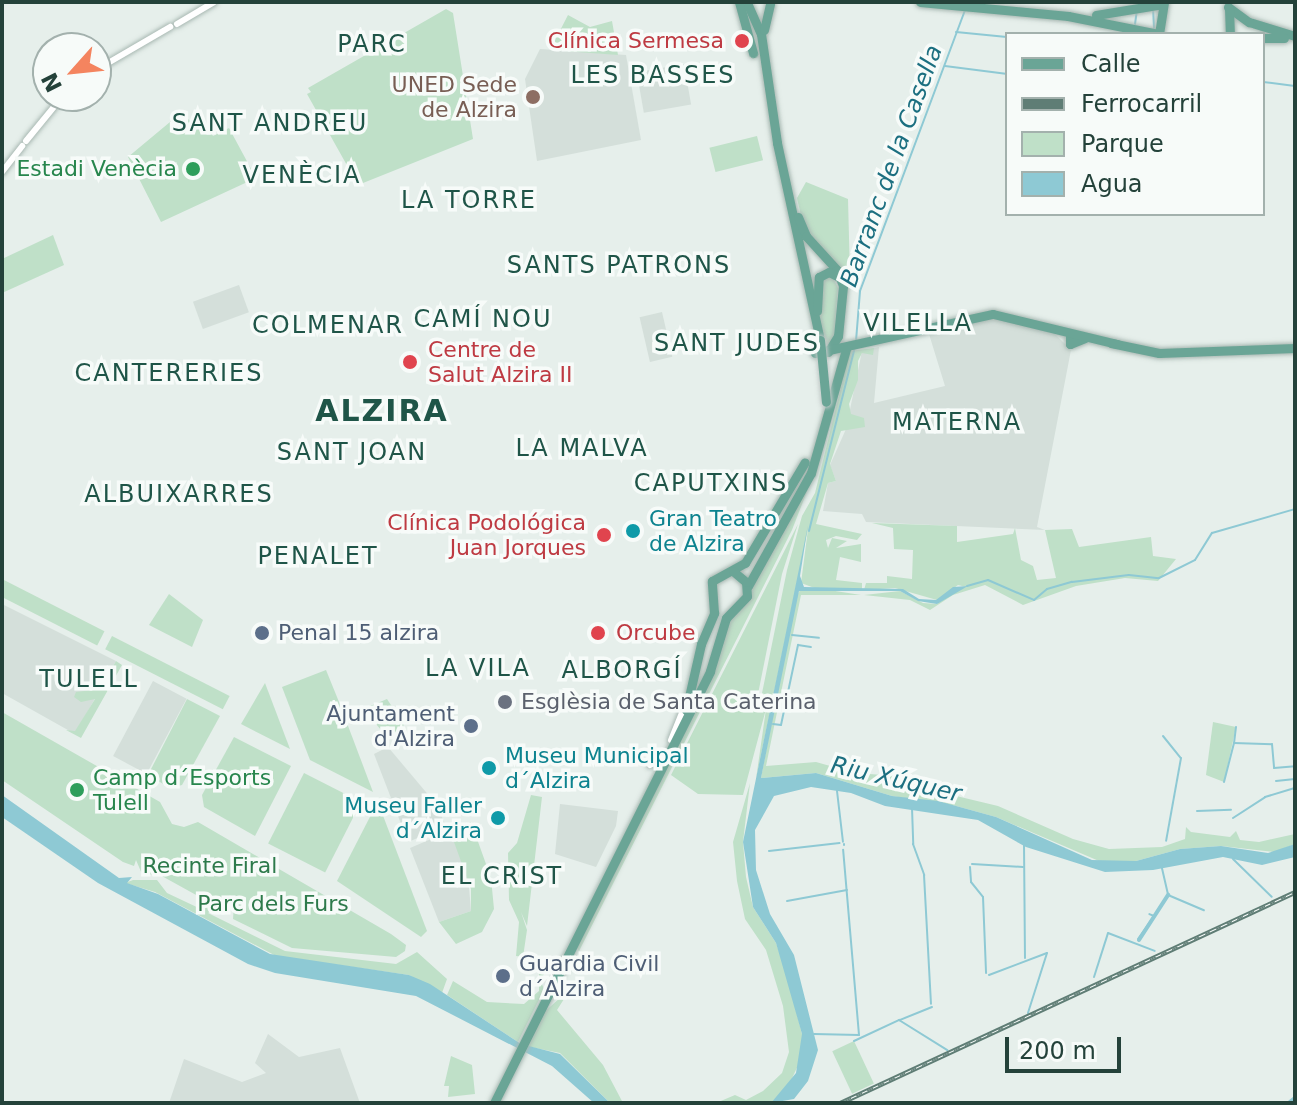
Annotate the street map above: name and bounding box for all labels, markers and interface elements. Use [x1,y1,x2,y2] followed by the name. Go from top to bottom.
[548,28,724,54] place label: Clínica Sermesa
[731,30,753,52] marker: Clínica Sermesa
[337,31,407,59] district label: PARC
[32,32,112,112] north arrow
[1005,32,1265,216] legend
[835,41,949,291] water label: Barranc de la Casella
[1081,50,1141,78] text: Calle
[570,62,736,90] district label: LES BASSES
[37,68,67,96] text: N
[392,71,517,122] place label: UNED Sede de Alzira
[524,88,542,106] marker: UNED Sede de Alzira
[1081,90,1202,118] text: Ferrocarril
[172,110,368,138] district label: SANT ANDREU
[1081,130,1164,158] text: Parque
[16,156,177,182] place label: Estadi Venècia
[184,160,202,178] marker: Estadi Venècia
[243,162,361,190] district label: VENÈCIA
[1081,170,1143,198] text: Agua
[401,187,537,215] district label: LA TORRE
[507,252,731,280] district label: SANTS PATRONS
[414,306,552,334] district label: CAMÍ NOU
[863,310,973,338] district label: VILELLA
[252,312,404,340] district label: COLMENAR
[654,330,820,358] district label: SANT JUDES
[428,336,572,388] place label: Centre de Salut Alzira II
[399,351,421,373] marker: Centre de Salut Alzira II
[75,360,263,388] district label: CANTERERIES
[315,393,449,429] district label: ALZIRA
[892,409,1022,437] district label: MATERNA
[515,435,649,463] district label: LA MALVA
[277,439,427,467] district label: SANT JOAN
[634,470,788,498] district label: CAPUTXINS
[84,481,274,509] district label: ALBUIXARRES
[649,505,777,556] place label: Gran Teatro de Alzira
[387,509,586,560] place label: Clínica Podológica Juan Jorques
[624,522,642,540] marker: Gran Teatro de Alzira
[593,524,615,546] marker: Clínica Podológica Juan Jorques
[257,543,379,571] district label: PENALET
[278,620,439,646] place label: Penal 15 alzira
[616,620,695,646] place label: Orcube
[587,622,609,644] marker: Orcube
[253,624,271,642] marker: Penal 15 alzira
[425,655,531,683] district label: LA VILA
[561,657,683,685] district label: ALBORGÍ
[39,666,139,694] district label: TULELL
[521,689,817,715] place label: Esglèsia de Santa Caterina
[496,693,514,711] marker: Esglèsia de Santa Caterina
[326,700,455,752] place label: Ajuntament d'Alzira
[462,717,480,735] marker: Ajuntament d'Alzira
[505,742,689,794] place label: Museu Municipal d´Alzira
[828,751,964,809] water label: Riu Xúquer
[480,759,498,777] marker: Museu Municipal d´Alzira
[93,764,271,816] place label: Camp d´Esports Tulell
[68,781,86,799] marker: Camp d´Esports Tulell
[344,792,482,844] place label: Museu Faller d´Alzira
[489,809,507,827] marker: Museu Faller d´Alzira
[143,853,277,879] park label: Recinte Firal
[441,863,563,891] district label: EL CRIST
[197,891,349,917] park label: Parc dels Furs
[519,950,659,1002] place label: Guardia Civil d´Alzira
[494,967,512,985] marker: Guardia Civil d´Alzira
[1009,1021,1125,1071] scale bar
[1019,1037,1096,1065] text: 200 m

